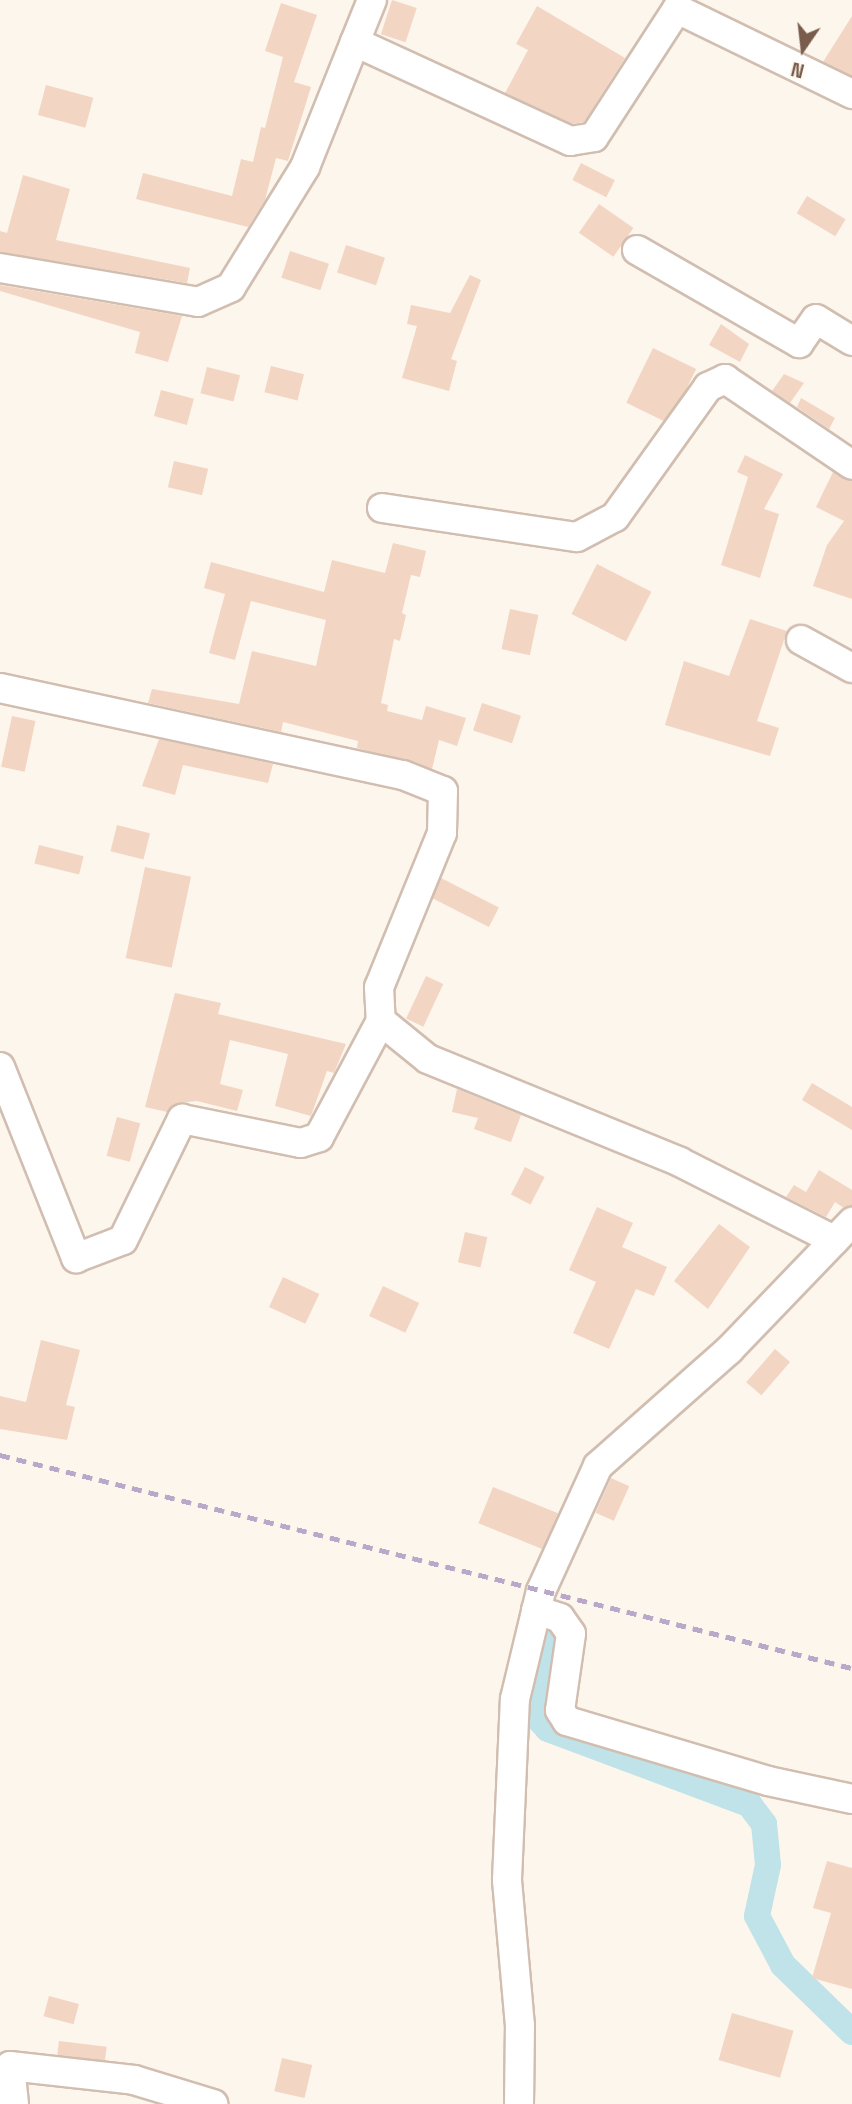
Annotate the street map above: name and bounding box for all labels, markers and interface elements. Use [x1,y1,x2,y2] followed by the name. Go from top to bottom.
[768,14,838,84] north arrow
[789,56,807,84] text: N

